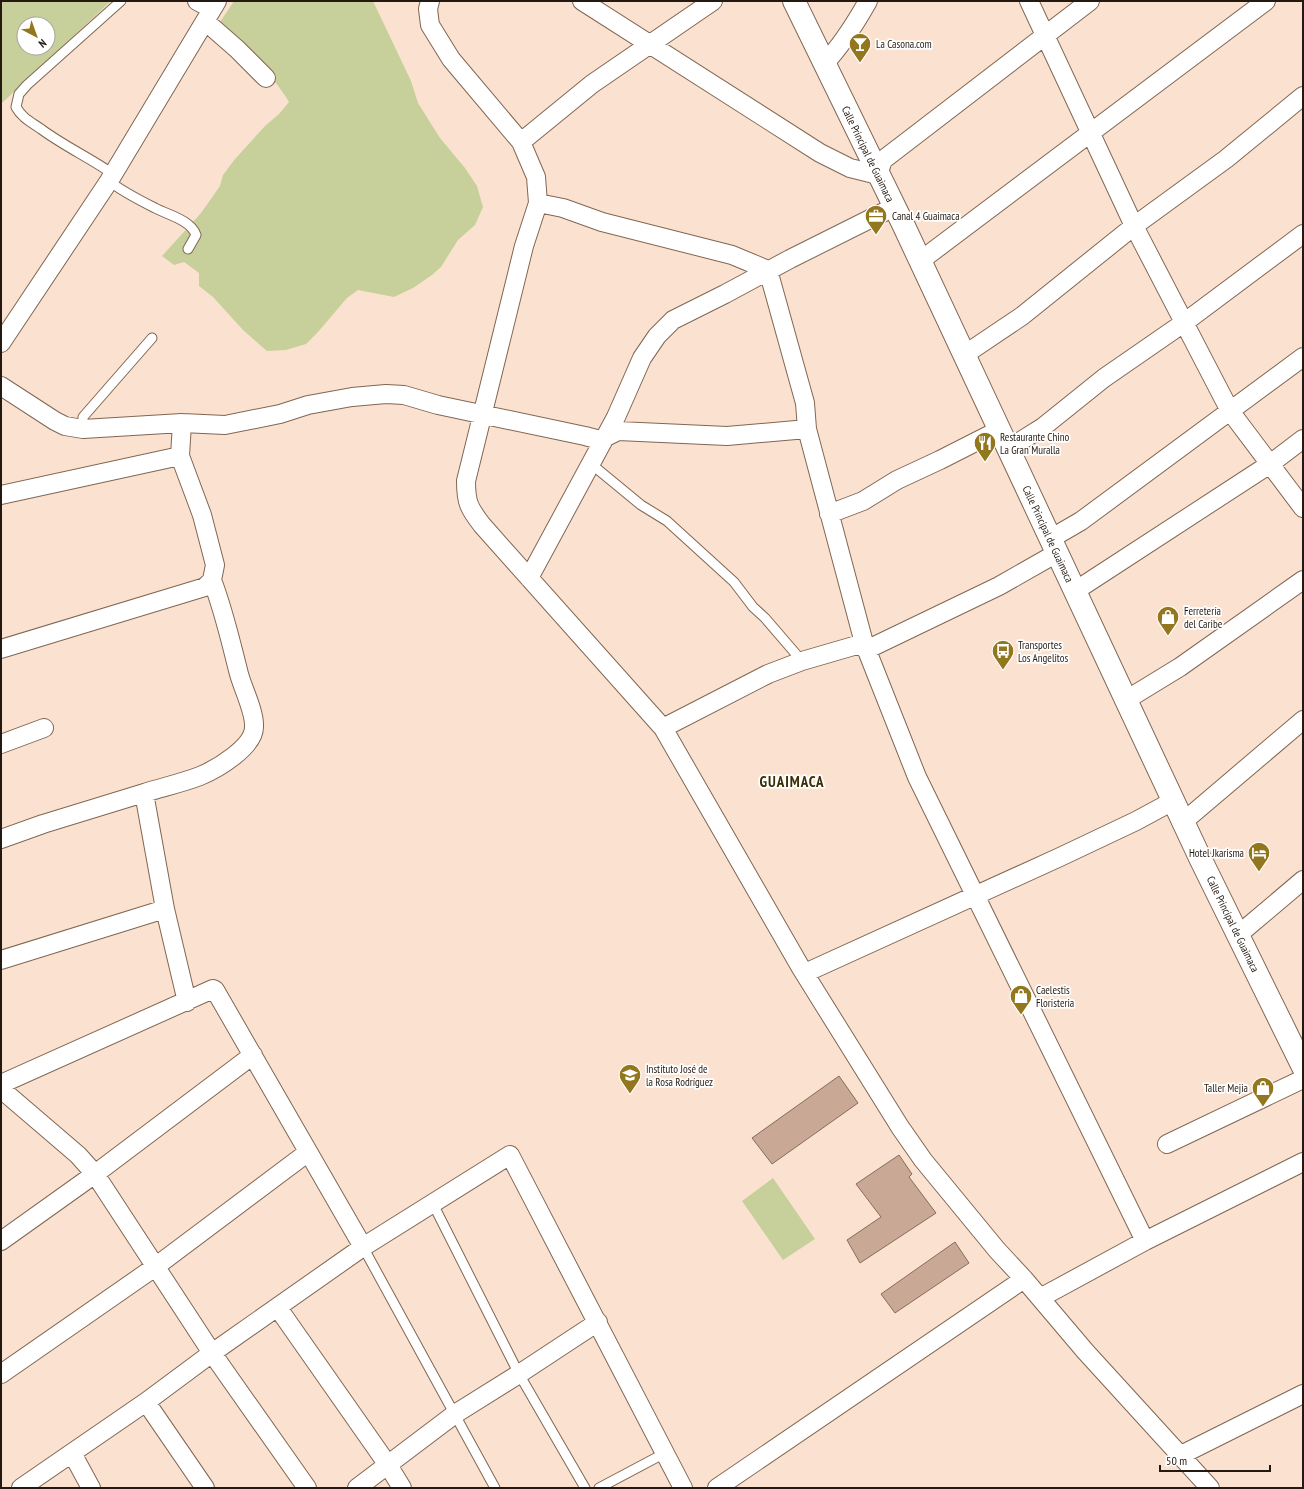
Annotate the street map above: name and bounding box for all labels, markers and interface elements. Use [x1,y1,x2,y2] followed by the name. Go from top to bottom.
[16,16,56,56] north arrow
[847,31,873,64] bar icon: La Casona.com
[36,36,49,51] text: N
[876,37,932,51] place label: La Casona.com
[839,104,897,204] street label: Calle Principal de Guaimaca
[863,203,889,236] office icon: Canal 4 Guaimaca
[892,209,960,223] place label: Canal 4 Guaimaca
[972,430,998,463] restaurant icon: Restaurante Chino La Gran Muralla
[1000,430,1069,457] place label: Restaurante Chino La Gran Muralla
[1019,483,1077,585] street label: Calle Principal de Guaimaca
[1155,604,1181,637] shop icon: Ferretería del Caribe
[1184,604,1223,631] place label: Ferretería del Caribe
[990,638,1016,671] bus stop icon: Transportes Los Angelitos
[1018,638,1069,665] place label: Transportes Los Angelitos
[759,772,825,791] district label: GUAIMACA
[1246,840,1272,873] hotel icon: Hotel Jkarisma
[1189,846,1244,860] place label: Hotel Jkarisma
[1204,874,1262,974] street label: Calle Principal de Guaimaca
[1008,983,1034,1016] shop icon: Caelestis Floristeria
[1036,983,1074,1010] place label: Caelestis Floristeria
[617,1062,643,1095] school or university icon: Instituto José de la Rosa Rodríguez
[646,1062,713,1089] place label: Instituto José de la Rosa Rodríguez
[1250,1075,1276,1108] shop icon: Taller Mejia
[1204,1081,1248,1095] place label: Taller Mejia
[1160,1447,1270,1473] scale bar
[1166,1453,1187,1468] text: 50 m

